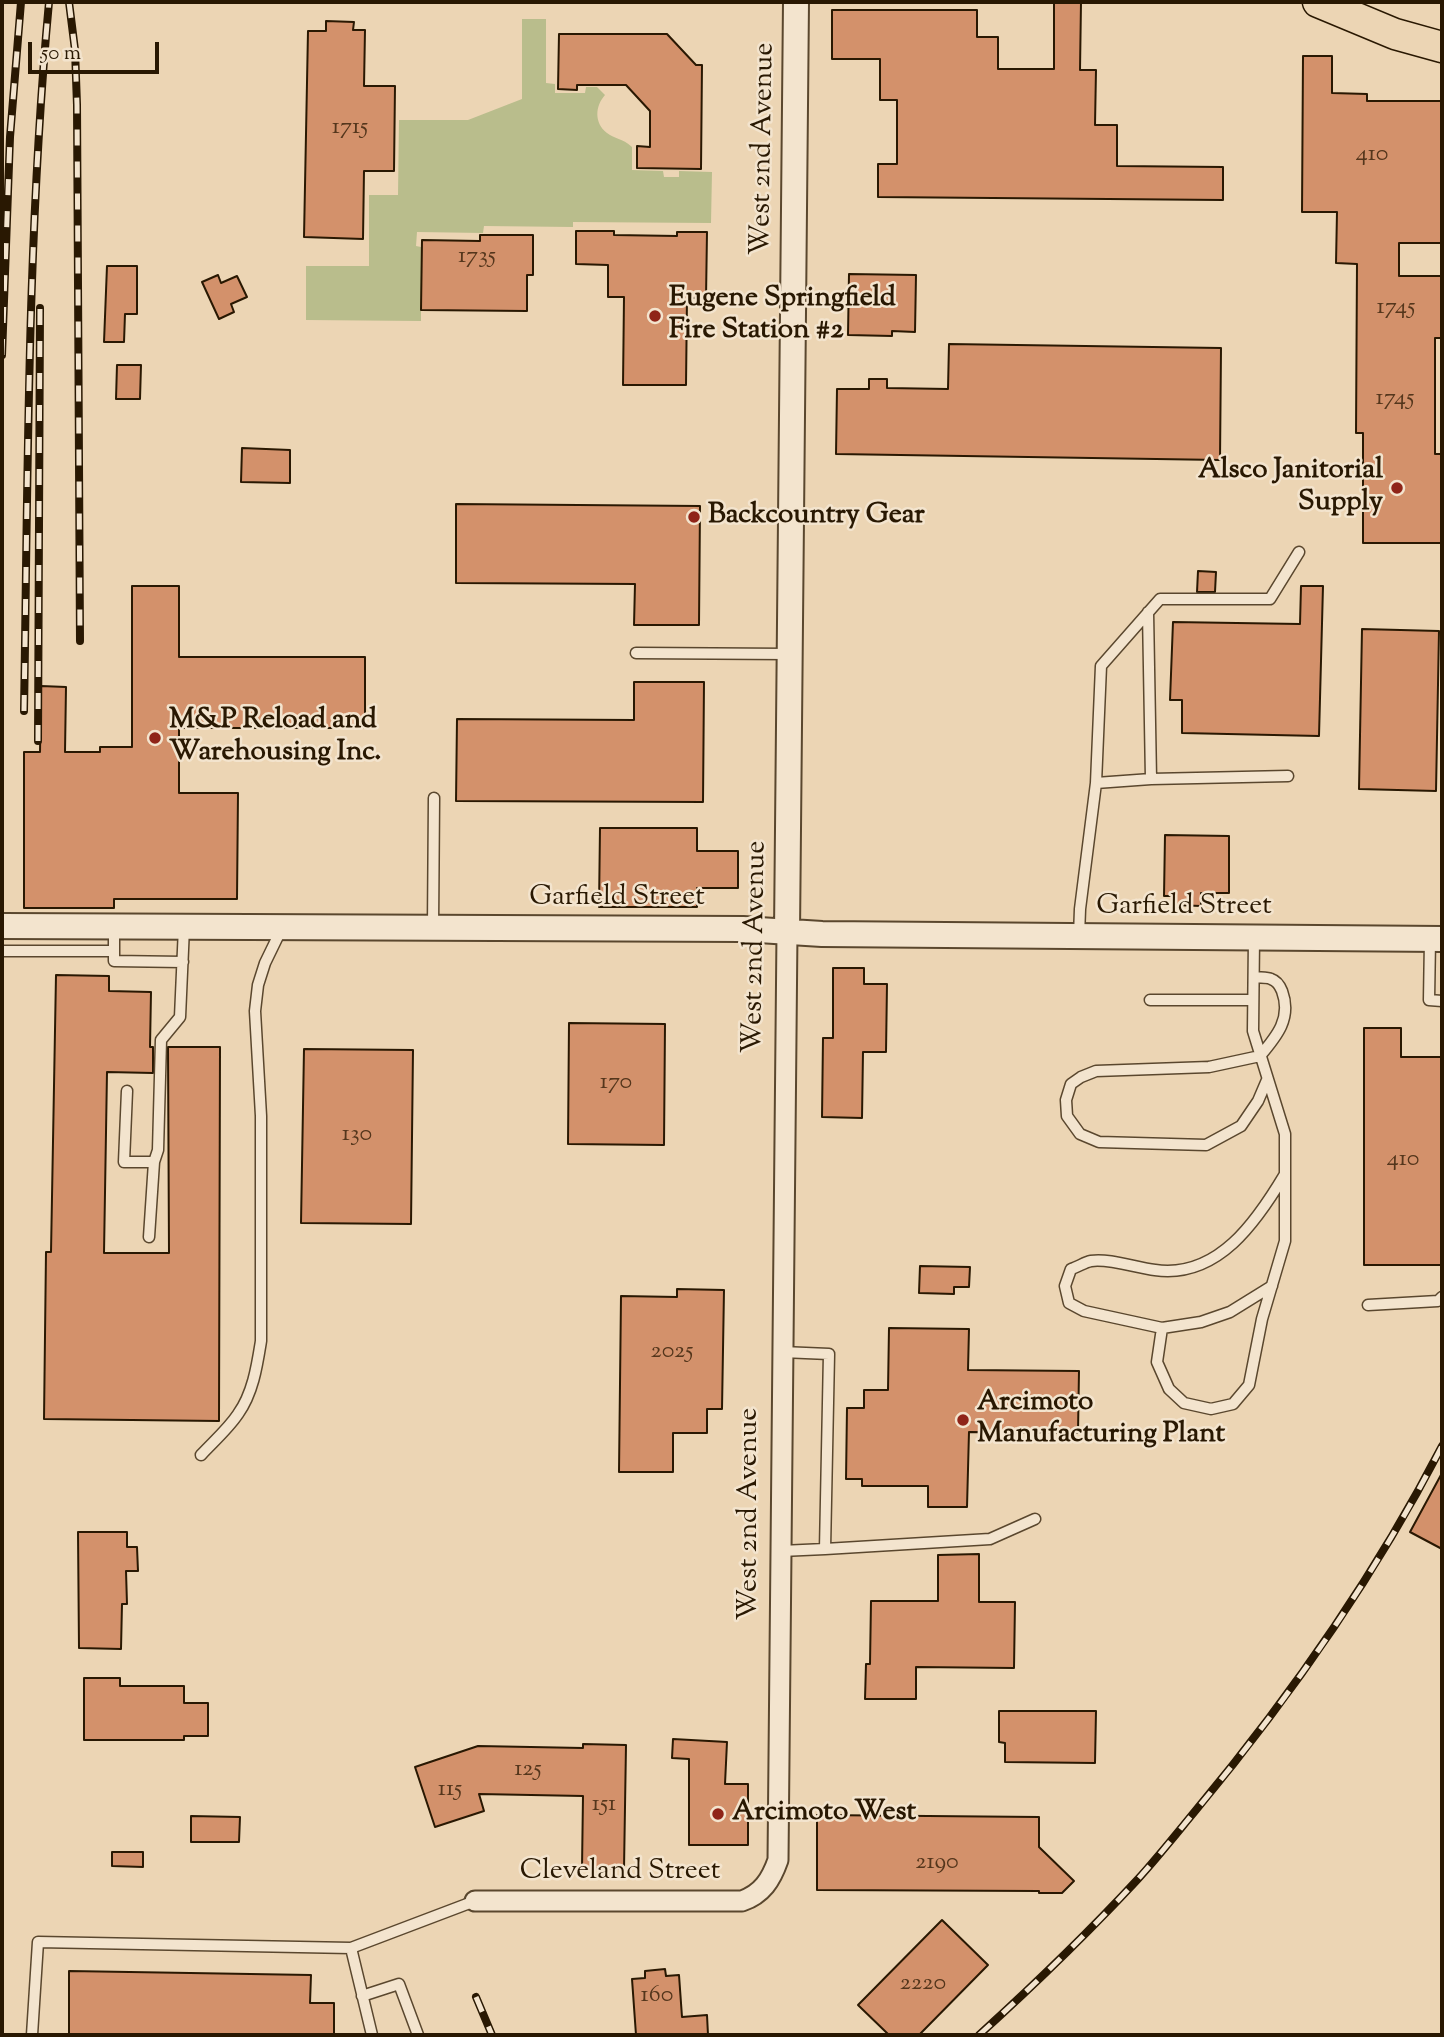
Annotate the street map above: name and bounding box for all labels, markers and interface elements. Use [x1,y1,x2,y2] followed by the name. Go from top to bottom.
[32,28,163,72] scale bar
[41,39,81,69] text: 50 m
[746,42,784,256] street label: West 2nd Avenue
[332,115,368,143] house number: 1715
[1356,142,1388,170] house number: 410
[458,244,496,272] house number: 1735
[669,283,896,349] place label: Eugene Springfield Fire Station #2
[1377,295,1415,323] house number: 1745
[647,308,663,324] marker: Eugene Springfield Fire Station #2
[1376,386,1414,414] house number: 1745
[1198,455,1383,521] place label: Alsco Janitorial Supply
[1389,480,1405,496] marker: Alsco Janitorial Supply
[708,500,925,534] place label: Backcountry Gear
[686,509,702,525] marker: Backcountry Gear
[169,705,381,771] place label: M&P Reload and Warehousing Inc.
[147,730,163,746] marker: M&P Reload and Warehousing Inc.
[738,840,776,1054] street label: West 2nd Avenue
[529,882,705,916] street label: Garfield Street
[1096,891,1272,925] street label: Garfield Street
[600,1070,632,1098] house number: 170
[342,1122,372,1150] house number: 130
[1387,1147,1419,1175] house number: 410
[650,1339,694,1367] house number: 2025
[977,1387,1225,1453] place label: Arcimoto Manufacturing Plant
[734,1408,768,1620] street label: West 2nd Avenue
[955,1412,971,1428] marker: Arcimoto Manufacturing Plant
[514,1757,542,1785] house number: 125
[438,1777,462,1805] house number: 115
[592,1792,616,1820] house number: 151
[732,1797,916,1831] place label: Arcimoto West
[710,1806,726,1822] marker: Arcimoto West
[915,1850,959,1878] house number: 2190
[520,1856,720,1890] street label: Cleveland Street
[900,1971,946,1999] house number: 2220
[641,1983,673,2011] house number: 160

